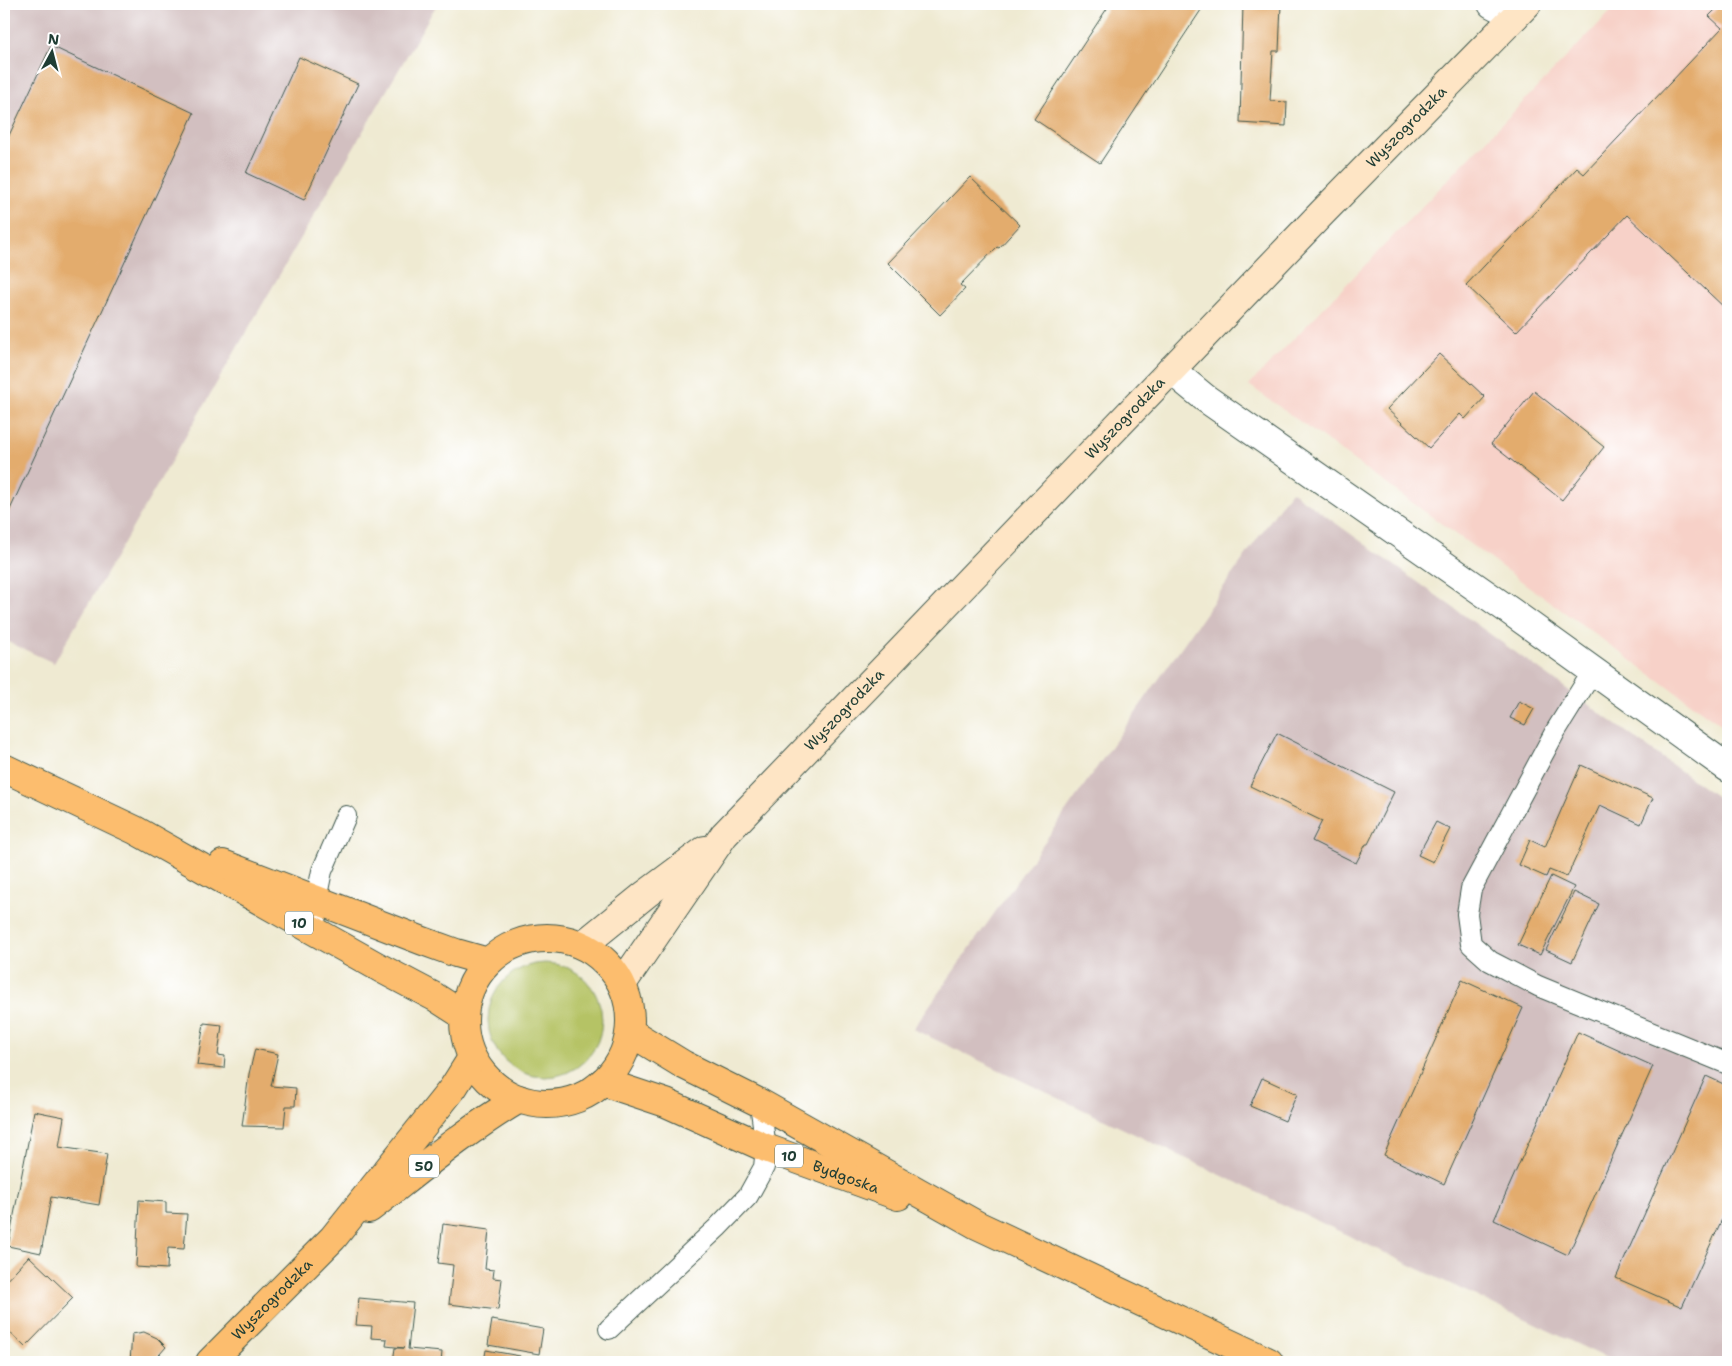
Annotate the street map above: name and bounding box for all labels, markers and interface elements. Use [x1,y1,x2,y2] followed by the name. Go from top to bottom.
[28,28,78,78] north arrow
[47,29,60,49] text: N
[1362,81,1452,172] street label: Wyszogrodzka
[1081,372,1170,464] street label: Wyszogrodzka
[800,664,889,756] street label: Wyszogrodzka
[285,911,313,934] road number: 10
[775,1144,803,1168] road number: 10
[409,1154,439,1178] road number: 50
[810,1156,883,1199] street label: Bydgoska
[227,1254,317,1345] street label: Wyszogrodzka

